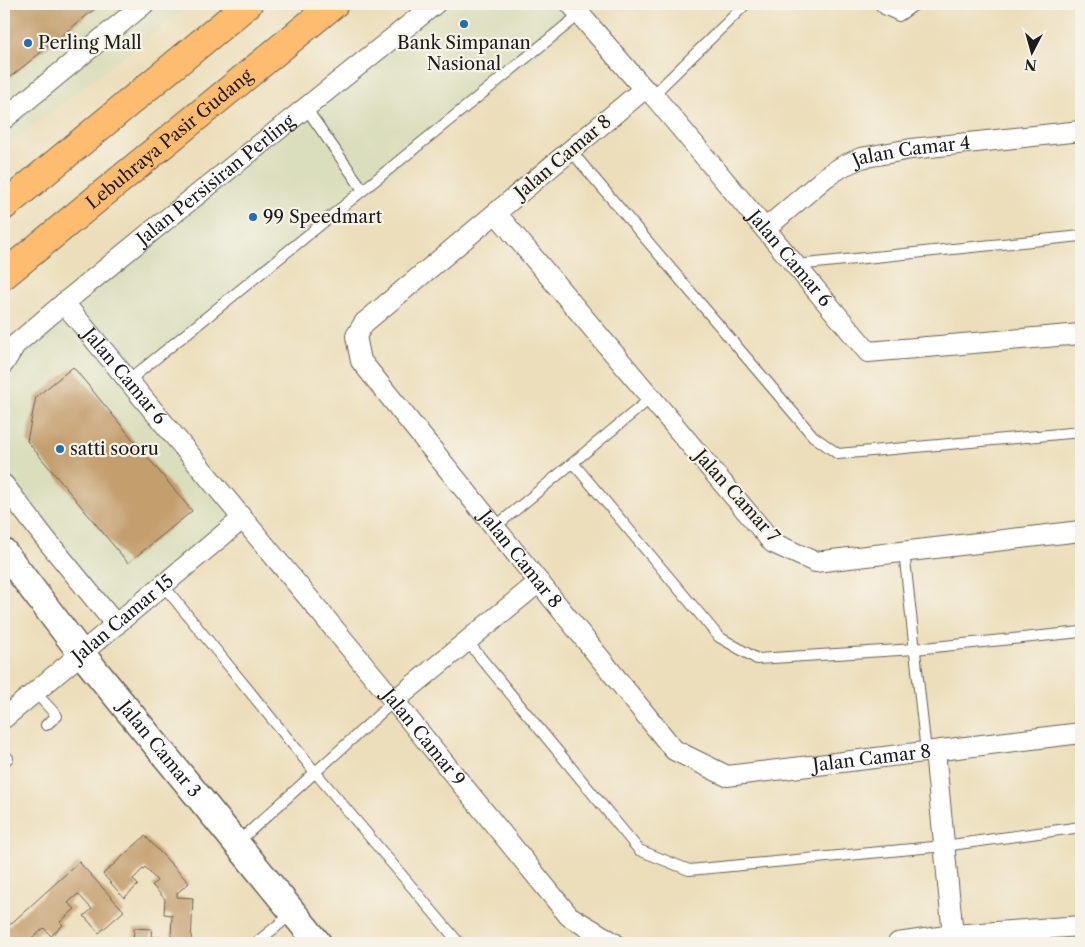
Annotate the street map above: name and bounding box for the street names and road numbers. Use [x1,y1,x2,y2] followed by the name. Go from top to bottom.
[82,64,257,214] street label: Lebuhraya Pasir Gudang
[130,110,299,252] street label: Jalan Persisiran Perling
[508,110,616,206] street label: Jalan Camar 8
[846,132,971,173] street label: Jalan Camar 4
[741,204,836,311] street label: Jalan Camar 6
[76,321,171,429] street label: Jalan Camar 6
[688,443,784,547] street label: Jalan Camar 7
[473,504,566,612] street label: Jalan Camar 8
[65,570,178,669] street label: Jalan Camar 15
[376,682,470,790] street label: Jalan Camar 9
[112,694,205,802] street label: Jalan Camar 3
[809,740,932,777] street label: Jalan Camar 8

